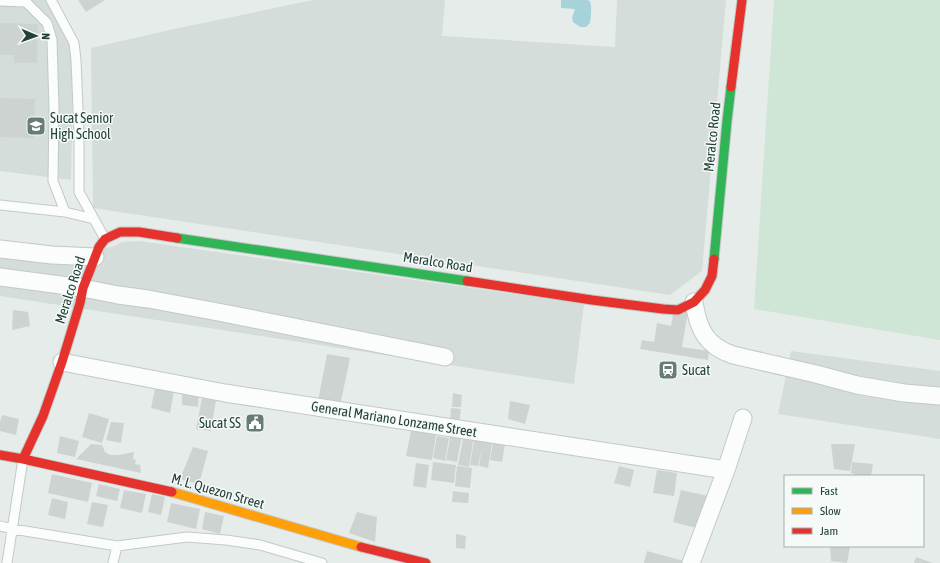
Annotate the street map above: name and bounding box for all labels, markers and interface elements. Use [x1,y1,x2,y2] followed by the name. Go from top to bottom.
[16,16,56,56] north arrow
[40,33,52,40] text: N
[700,101,724,173] street label: Meralco Road
[50,110,114,142] place label: Sucat Senior High School
[25,115,47,137] school or university icon: Sucat Senior High School
[402,249,474,275] street label: Meralco Road
[52,254,88,326] street label: Meralco Road
[657,359,679,381] station icon: Sucat
[682,362,710,378] place label: Sucat
[310,398,478,440] street label: General Mariano Lonzame Street
[244,412,266,434] public building icon: Sucat SS
[199,415,241,431] place label: Sucat SS
[170,470,266,512] street label: M. L. Quezon Street
[784,475,924,547] legend
[820,484,838,498] text: Fast
[820,504,841,518] text: Slow
[820,524,838,538] text: Jam

